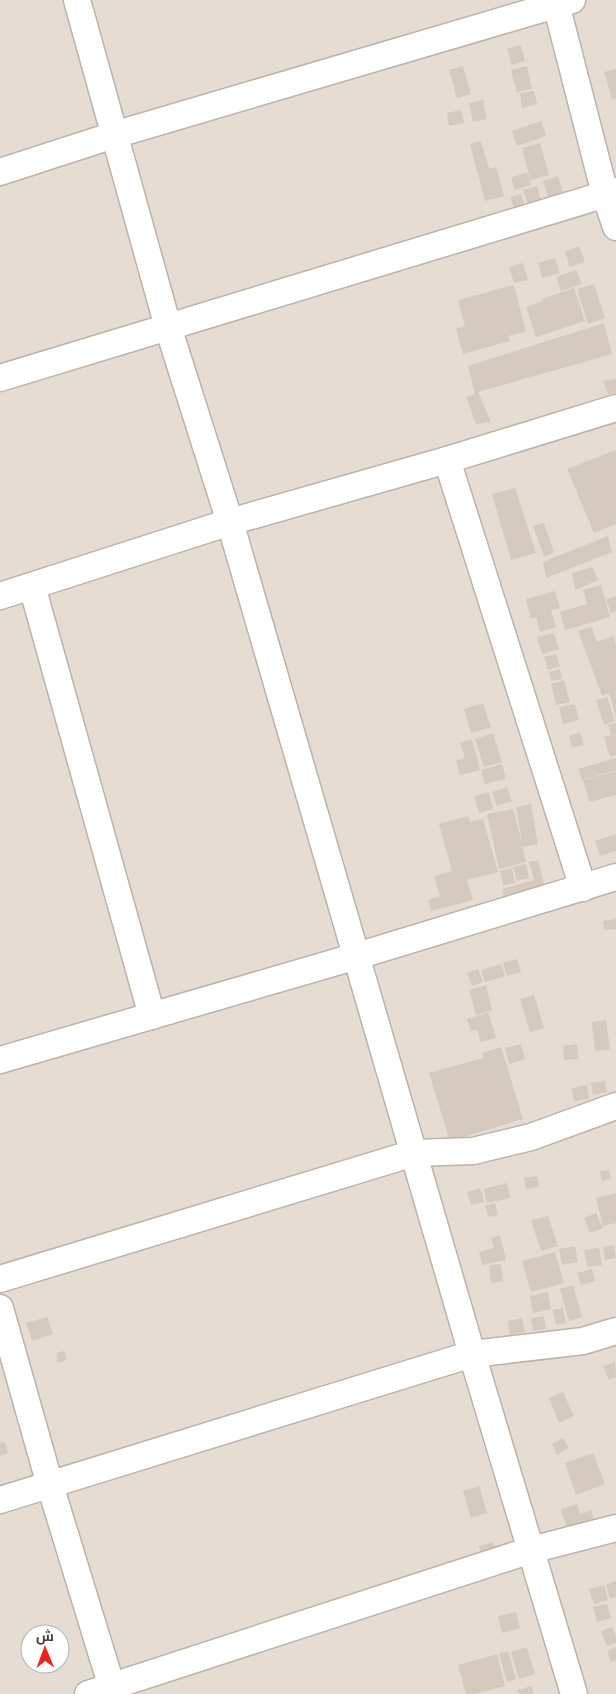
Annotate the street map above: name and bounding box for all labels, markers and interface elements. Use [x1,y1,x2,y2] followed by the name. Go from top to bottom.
[20,1624,70,1674] north arrow
[36,1626,54,1646] text: ش

